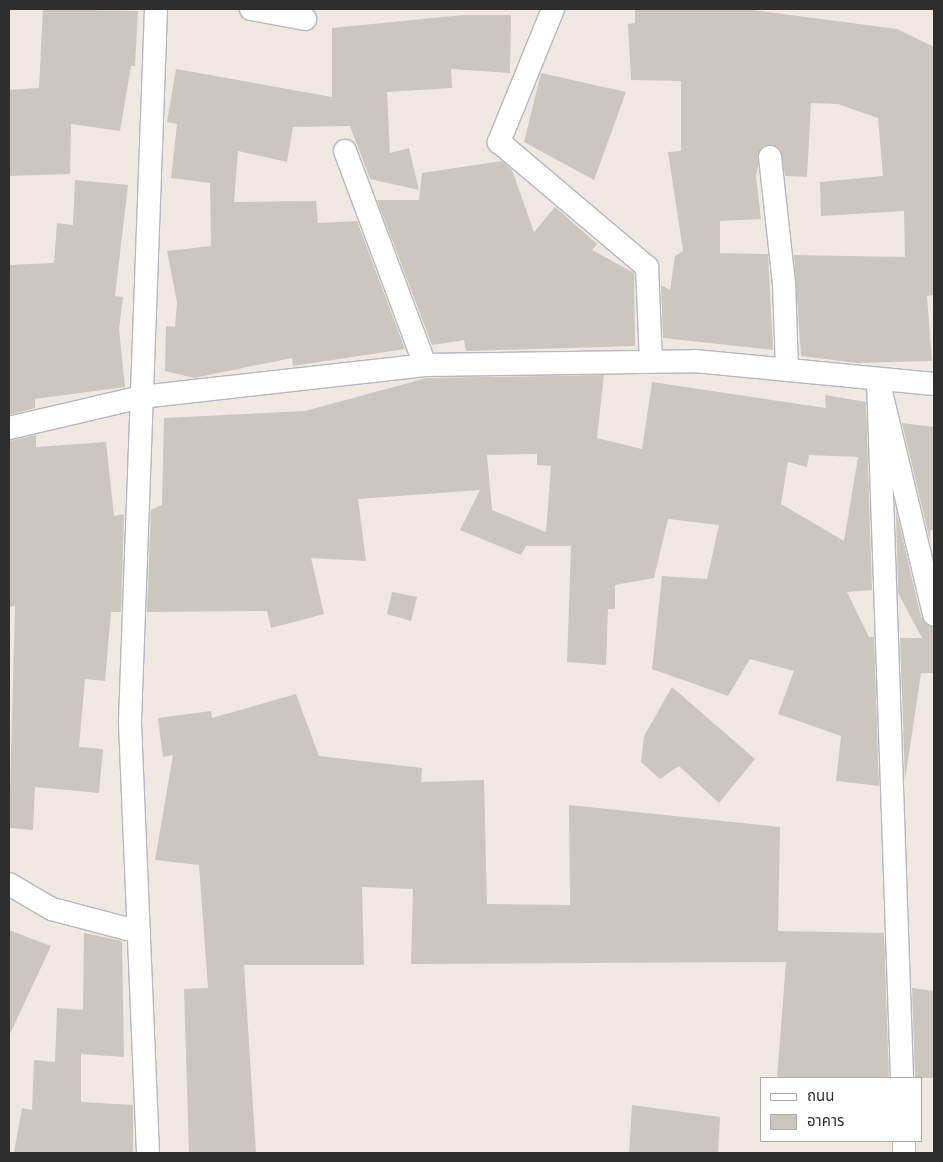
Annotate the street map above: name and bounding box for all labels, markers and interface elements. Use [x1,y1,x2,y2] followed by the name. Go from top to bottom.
[760,1077,923,1142] legend
[807,1087,834,1105] text: ถนน
[807,1112,844,1130] text: อาคาร

